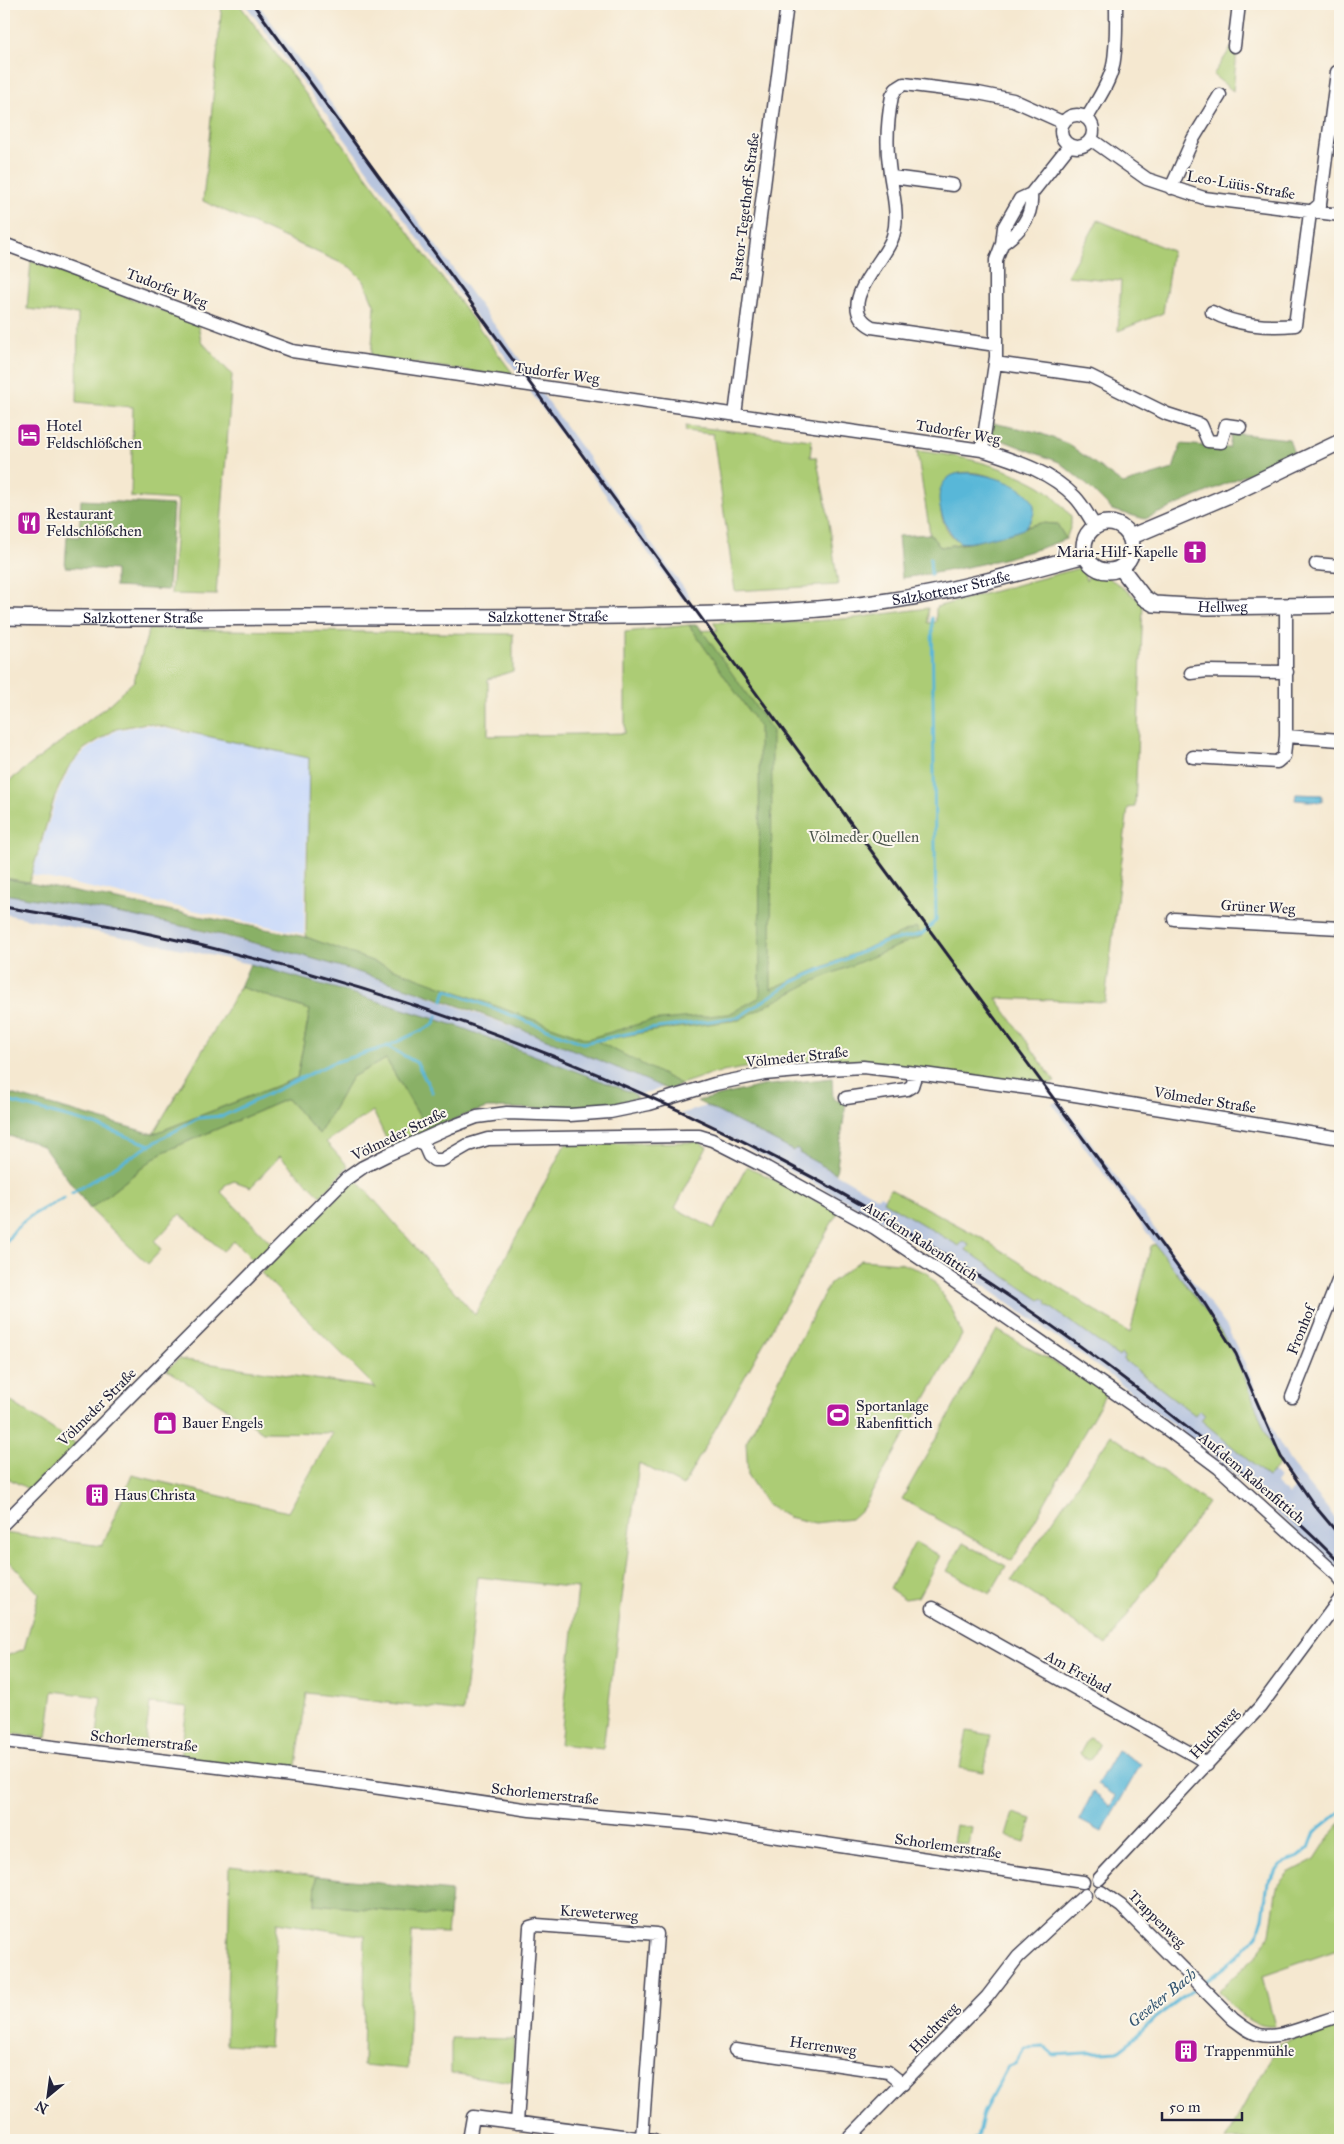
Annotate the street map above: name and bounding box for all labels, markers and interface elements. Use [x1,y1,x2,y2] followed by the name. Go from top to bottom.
[727,132,763,282] street label: Pastor-Tegethoff-Straße
[1185,167,1297,203] street label: Leo-Lüüs-Straße
[124,264,211,312] street label: Tudorfer Weg
[513,358,602,388] street label: Tudorfer Weg
[914,416,1003,448] street label: Tudorfer Weg
[46,417,142,452] place label: Hotel Feldschlößchen
[16,422,42,448] hotel icon: Hotel Feldschlößchen
[46,505,142,540] place label: Restaurant Feldschlößchen
[16,510,42,536] restaurant icon: Restaurant Feldschlößchen
[1182,539,1208,565] church icon: Maria-Hilf-Kapelle
[1057,543,1178,561] place label: Maria-Hilf-Kapelle
[891,566,1012,609] street label: Salzkottener Straße
[1197,597,1249,616] street label: Hellweg
[488,607,608,626] street label: Salzkottener Straße
[83,609,203,627] street label: Salzkottener Straße
[808,828,919,846] park label: Völmeder Quellen
[1220,896,1297,918] street label: Grüner Weg
[744,1043,849,1071] street label: Völmeder Straße
[1152,1083,1257,1117] street label: Völmeder Straße
[348,1103,449,1165] street label: Völmeder Straße
[860,1197,982,1285] street label: Auf dem Rabenfittich
[1283,1300,1320,1357] street label: Fronhof
[53,1364,140,1451] street label: Völmeder Straße
[856,1397,933,1432] place label: Sportanlage Rabenfittich
[825,1402,851,1428] sports icon: Sportanlage Rabenfittich
[152,1410,178,1436] shop icon: Bauer Engels
[182,1414,263,1432] place label: Bauer Engels
[1195,1428,1309,1528] street label: Auf dem Rabenfittich
[84,1482,110,1508] building icon: Haus Christa
[114,1486,196,1504] place label: Haus Christa
[1041,1646,1114,1698] street label: Am Freibad
[1186,1703,1243,1762] street label: Huchtweg
[89,1726,199,1756] street label: Schorlemerstraße
[490,1779,600,1809] street label: Schorlemerstraße
[893,1830,1003,1862] street label: Schorlemerstraße
[1124,1886,1190,1952] street label: Trappenweg
[559,1901,640,1925] street label: Kreweterweg
[1124,1964,1200,2031] water label: Geseker Bach
[905,1998,963,2057] street label: Huchtweg
[788,2032,859,2060] street label: Herrenweg
[1173,2038,1199,2064] building icon: Trappenmühle
[1204,2042,1294,2060] place label: Trappenmühle
[22,2072,72,2122] north arrow
[1162,2089,1242,2121] scale bar
[33,2097,51,2117] text: N
[1169,2098,1201,2116] text: 50 m

